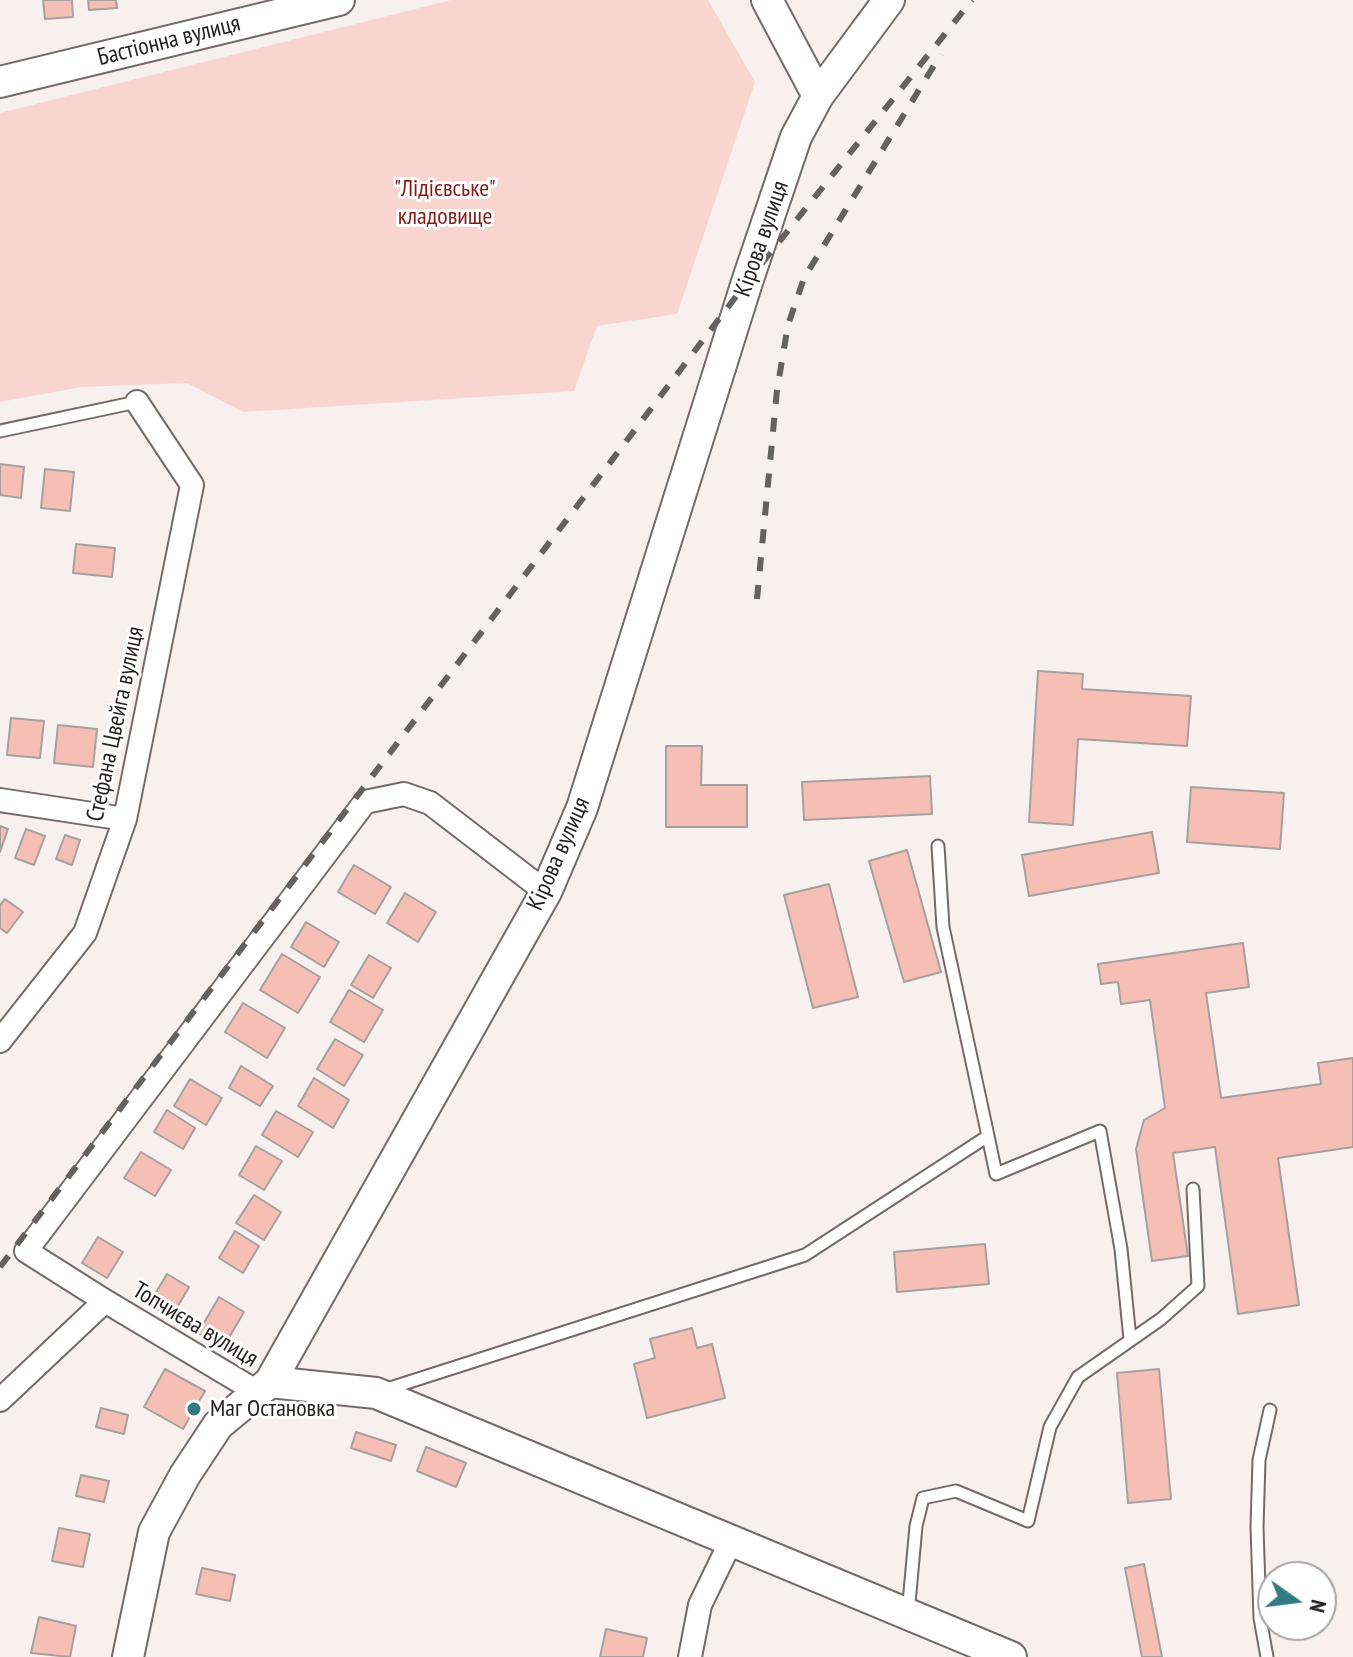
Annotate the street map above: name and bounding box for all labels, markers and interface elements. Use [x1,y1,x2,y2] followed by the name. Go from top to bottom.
[95,9,243,73] street label: Бастіонна вулиця
[394,175,496,231] park label: "Лідієвське" кладовище
[729,177,795,301] street label: Кірова вулиця
[81,624,151,824] street label: Стефана Цвейга вулиця
[521,793,597,915] street label: Кірова вулиця
[127,1276,263,1374] street label: Топчиєва вулиця
[210,1395,335,1423] place label: Маг Остановка
[185,1400,203,1418] marker: Маг Остановка
[1257,1561,1337,1641] north arrow
[1303,1597,1333,1615] text: N

